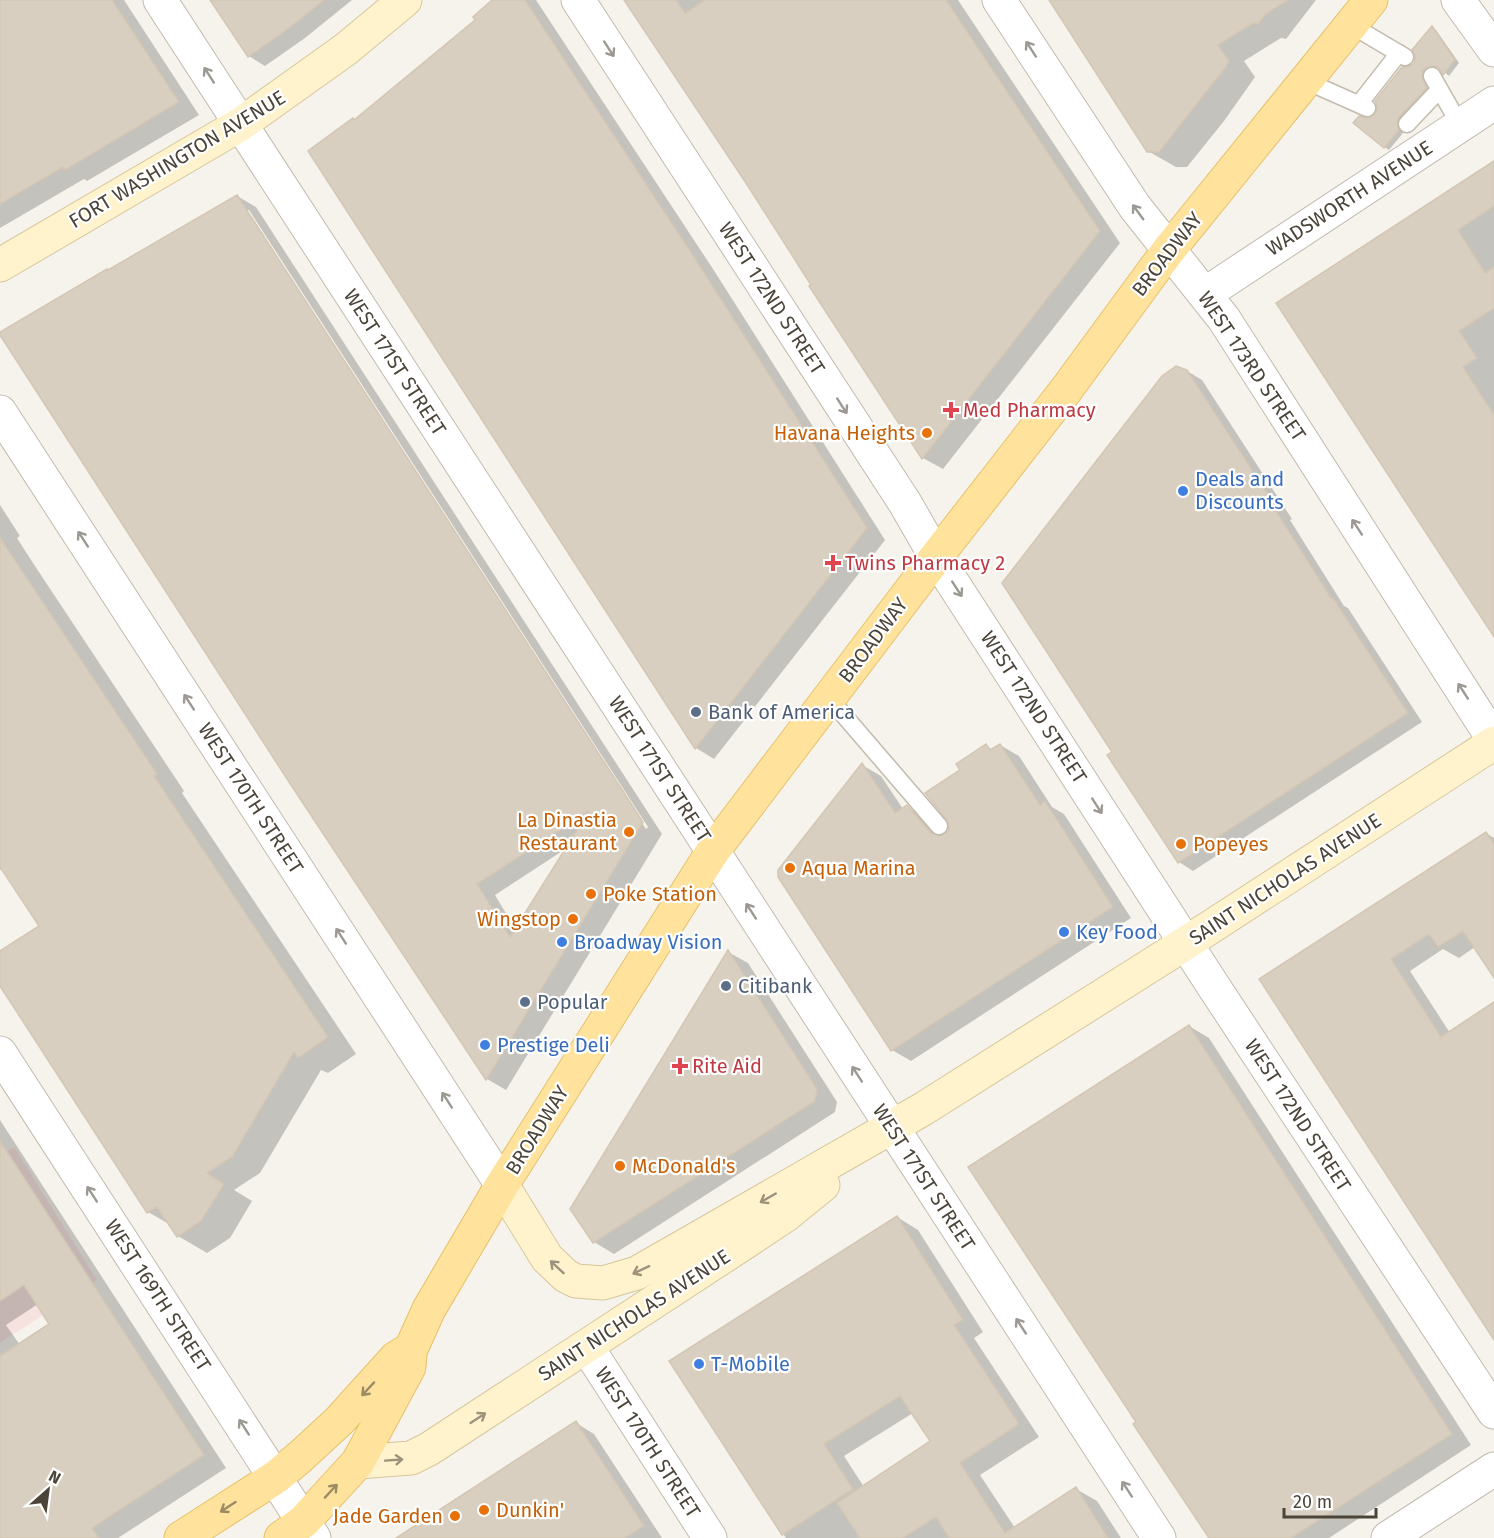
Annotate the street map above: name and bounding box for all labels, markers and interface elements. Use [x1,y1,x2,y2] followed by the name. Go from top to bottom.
[604,40,616,57] one-way arrow
[1025,41,1037,58] one-way arrow
[202,67,214,84] one-way arrow
[65,85,289,233] street label: FORT WASHINGTON AVENUE
[1261,135,1437,261] street label: WADSWORTH AVENUE
[1132,204,1145,220] one-way arrow
[1127,207,1207,301] street label: BROADWAY
[714,217,831,379] street label: WEST 172ND STREET
[339,284,452,440] street label: WEST 171ST STREET
[1193,287,1311,446] street label: WEST 173RD STREET
[836,397,848,414] one-way arrow
[963,398,1096,422] place label: Med Pharmacy
[944,403,958,417] marker: Med Pharmacy
[774,421,915,445] place label: Havana Heights
[920,426,934,440] marker: Havana Heights
[1195,467,1284,514] place label: Deals and Discounts
[1176,484,1190,498] marker: Deals and Discounts
[1351,518,1364,535] one-way arrow
[76,531,88,548] one-way arrow
[845,551,1005,575] place label: Twins Pharmacy 2
[826,556,840,570] marker: Twins Pharmacy 2
[951,580,963,597] one-way arrow
[833,593,913,687] street label: BROADWAY
[976,626,1093,788] street label: WEST 172ND STREET
[1456,683,1468,700] one-way arrow
[604,691,717,847] street label: WEST 171ST STREET
[182,694,195,711] one-way arrow
[708,700,855,724] place label: Bank of America
[689,705,703,719] marker: Bank of America
[193,718,309,878] street label: WEST 170TH STREET
[1091,797,1103,813] one-way arrow
[517,808,618,855] place label: La Dinastia Restaurant
[1185,808,1385,950] street label: SAINT NICHOLAS AVENUE
[622,825,636,839] marker: La Dinastia Restaurant
[1193,832,1268,856] place label: Popeyes
[1174,837,1188,851] marker: Popeyes
[802,856,916,880] place label: Aqua Marina
[783,861,797,875] marker: Aqua Marina
[603,882,717,906] place label: Poke Station
[584,887,598,901] marker: Poke Station
[745,902,758,919] one-way arrow
[477,907,561,931] place label: Wingstop
[566,912,580,926] marker: Wingstop
[1076,920,1158,944] place label: Key Food
[1057,925,1071,939] marker: Key Food
[334,928,347,945] one-way arrow
[574,930,723,954] place label: Broadway Vision
[555,935,569,949] marker: Broadway Vision
[738,974,813,998] place label: Citibank
[719,979,733,993] marker: Citibank
[537,990,608,1014] place label: Popular
[518,995,532,1009] marker: Popular
[497,1033,610,1057] place label: Prestige Deli
[1240,1034,1357,1196] street label: WEST 172ND STREET
[478,1038,492,1052] marker: Prestige Deli
[692,1054,762,1078] place label: Rite Aid
[673,1059,687,1073] marker: Rite Aid
[851,1067,863,1083] one-way arrow
[500,1081,574,1179] street label: BROADWAY
[441,1092,453,1109] one-way arrow
[868,1099,981,1255] street label: WEST 171ST STREET
[632,1154,735,1178] place label: McDonald's
[613,1159,627,1173] marker: McDonald's
[85,1185,98,1202] one-way arrow
[759,1193,777,1204] one-way arrow
[100,1215,216,1376] street label: WEST 169TH STREET
[534,1244,734,1386] street label: SAINT NICHOLAS AVENUE
[549,1260,564,1274] one-way arrow
[632,1265,650,1277] one-way arrow
[1014,1318,1026,1335] one-way arrow
[711,1352,790,1376] place label: T-Mobile
[692,1357,706,1371] marker: T-Mobile
[590,1362,706,1522] street label: WEST 170TH STREET
[362,1381,376,1396] one-way arrow
[469,1411,486,1423] one-way arrow
[238,1420,250,1436] one-way arrow
[384,1454,404,1465] one-way arrow
[18,1460,78,1520] north arrow
[46,1466,64,1488] text: N
[1121,1481,1133,1498] one-way arrow
[1284,1481,1376,1519] scale bar
[323,1484,338,1499] one-way arrow
[1293,1491,1332,1513] text: 20 m
[496,1498,564,1522] place label: Dunkin'
[220,1501,237,1514] one-way arrow
[477,1503,491,1517] marker: Dunkin'
[333,1504,443,1528] place label: Jade Garden
[448,1509,462,1523] marker: Jade Garden

